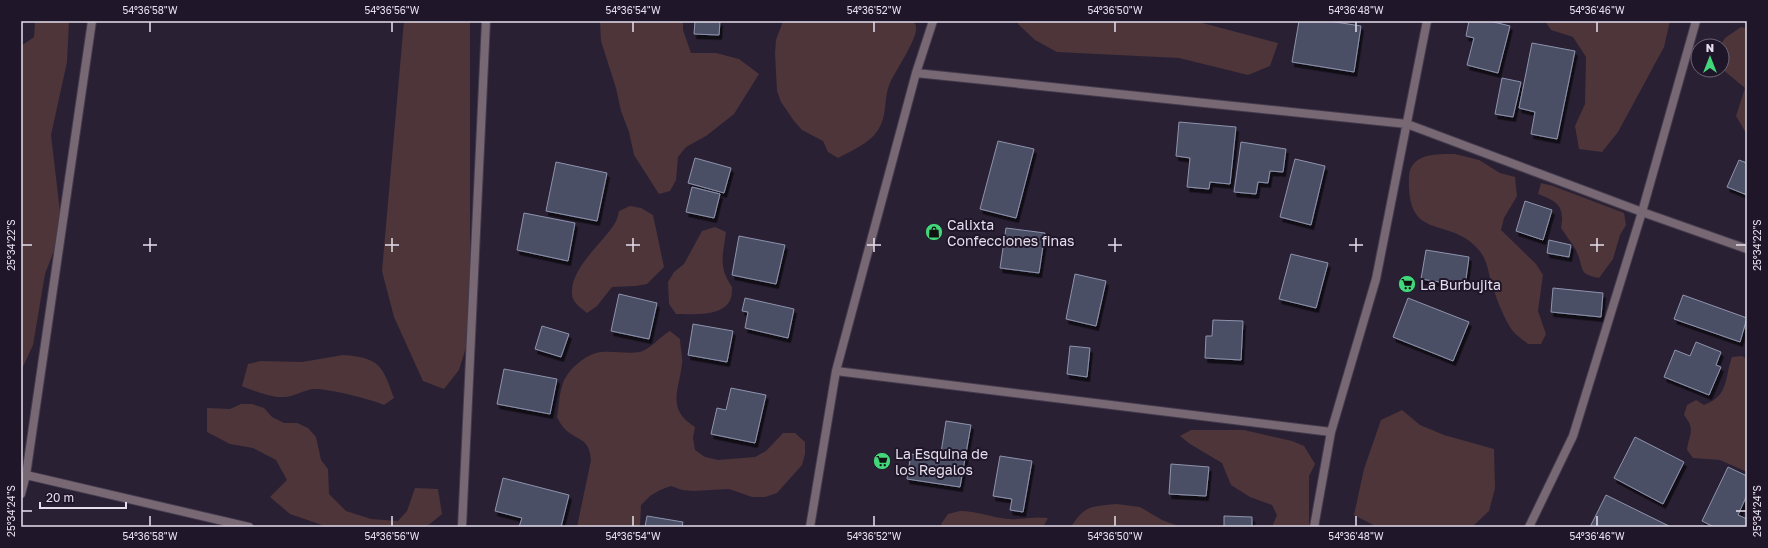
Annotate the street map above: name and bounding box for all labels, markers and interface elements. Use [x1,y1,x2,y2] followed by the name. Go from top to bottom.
[123,4,178,16] text: 54°36'58"W
[365,4,420,16] text: 54°36'56"W
[606,4,661,16] text: 54°36'54"W
[847,4,902,16] text: 54°36'52"W
[1087,4,1143,16] text: 54°36'50"W
[1328,4,1384,16] text: 54°36'48"W
[1569,4,1625,16] text: 54°36'46"W
[1690,38,1730,78] north arrow
[1706,41,1714,54] text: N
[947,216,1074,249] place label: Calixta Confecciones finas
[5,219,17,271] text: 25°34'22"S
[1751,219,1763,271] text: 25°34'22"S
[924,222,944,242] shop icon: Calixta Confecciones finas
[1397,274,1417,294] supermarket icon: La Burbujita
[1420,276,1501,293] place label: La Burbujita
[895,445,988,478] place label: La Esquina de los Regalos
[872,451,892,471] supermarket icon: La Esquina de los Regalos
[40,484,126,510] scale bar
[5,485,17,537] text: 25°34'24"S
[1751,485,1763,537] text: 25°34'24"S
[46,490,74,505] text: 20 m
[123,530,178,542] text: 54°36'58"W
[365,530,420,542] text: 54°36'56"W
[606,530,661,542] text: 54°36'54"W
[847,530,902,542] text: 54°36'52"W
[1087,530,1143,542] text: 54°36'50"W
[1328,530,1384,542] text: 54°36'48"W
[1569,530,1625,542] text: 54°36'46"W

